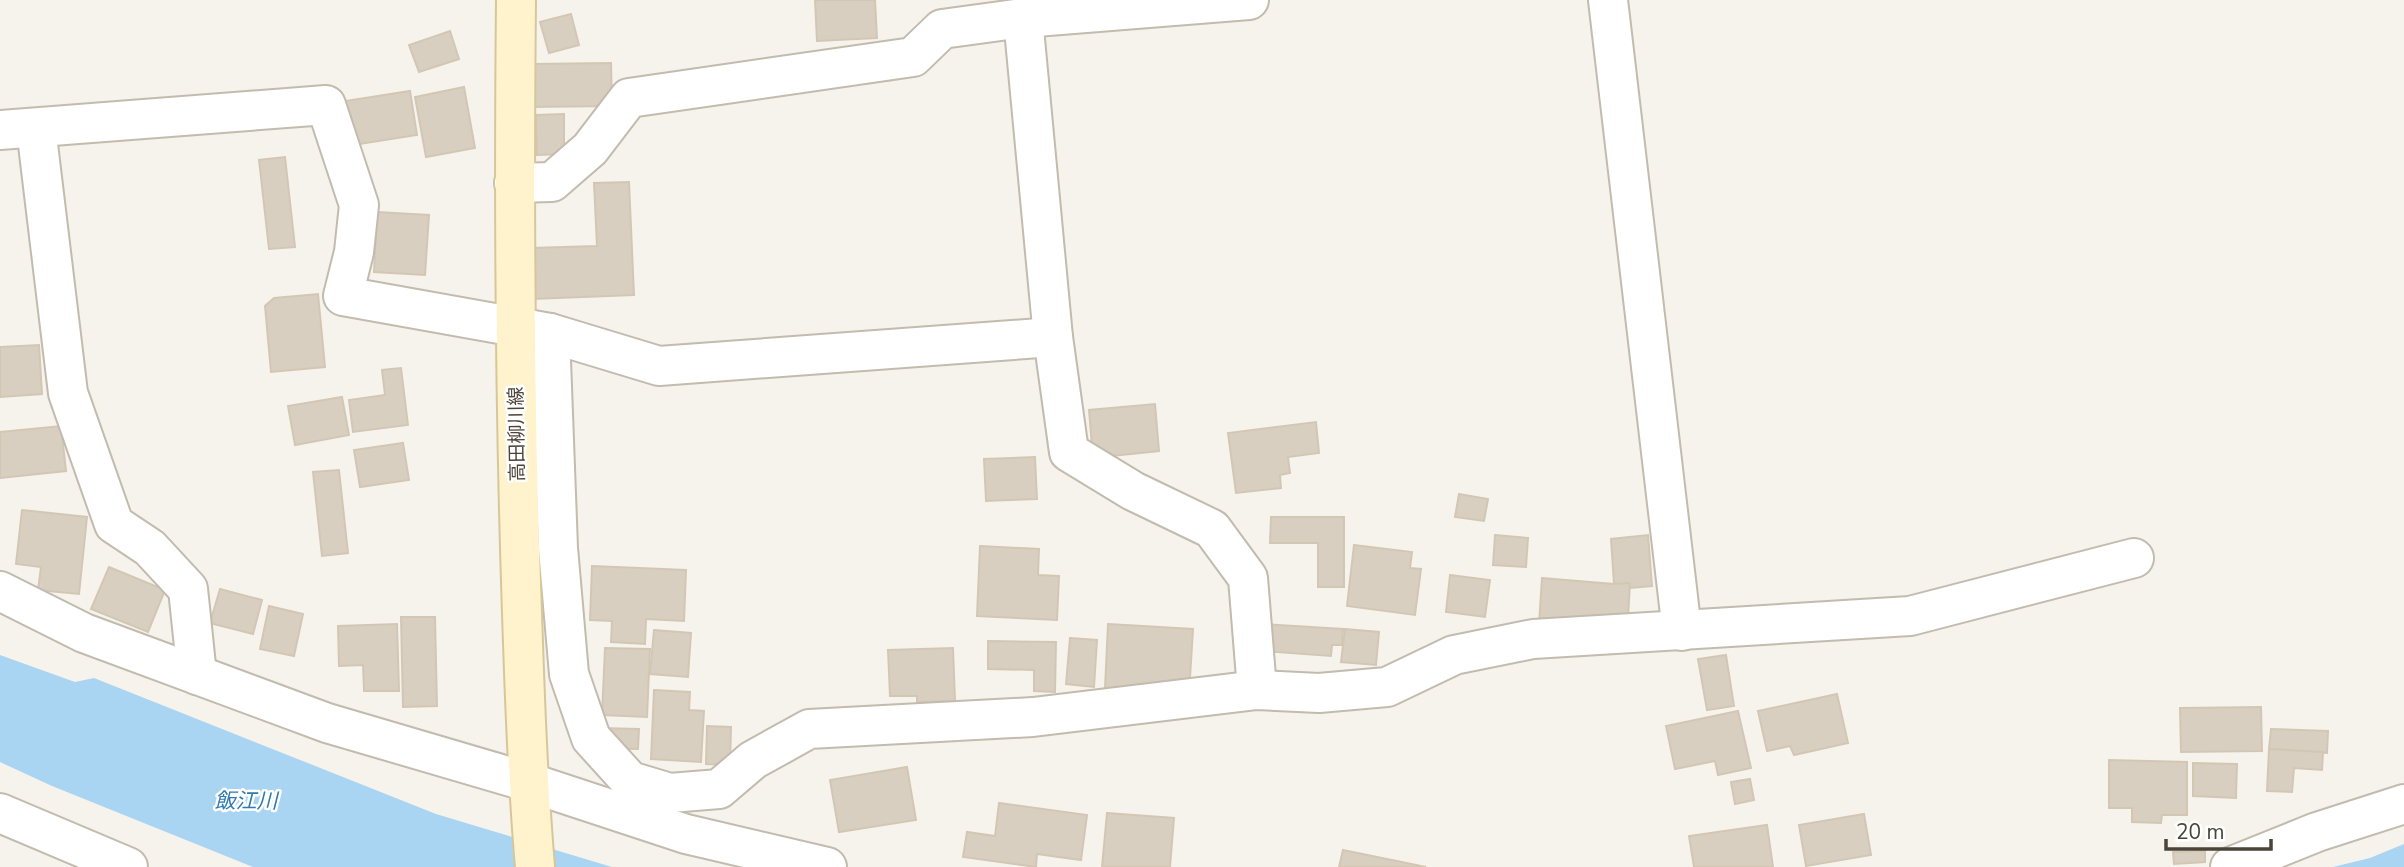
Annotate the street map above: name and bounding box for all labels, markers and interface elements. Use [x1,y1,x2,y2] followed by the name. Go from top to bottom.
[503,386,531,482] street label: 高田柳川線
[215,787,279,815] water label: 飯江川
[2166,808,2271,852] scale bar
[2176,818,2225,846] text: 20 m

